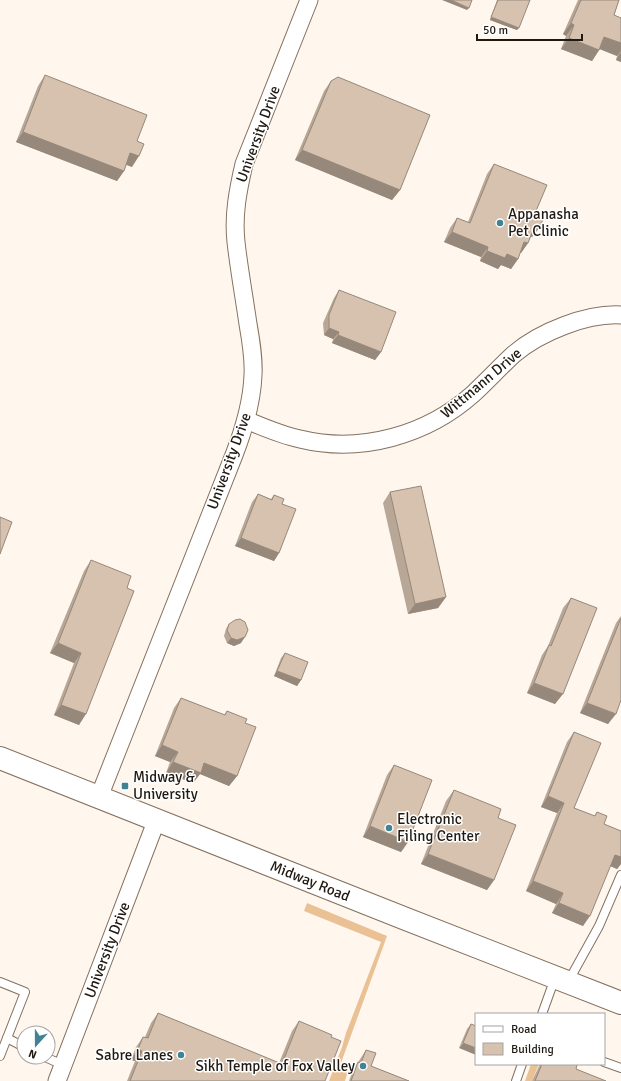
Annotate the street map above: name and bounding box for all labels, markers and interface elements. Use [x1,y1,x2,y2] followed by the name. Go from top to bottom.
[477,16,582,42] scale bar
[483,23,508,38] text: 50 m
[232,83,284,185] street label: University Drive
[508,205,579,240] place label: Appanasha Pet Clinic
[495,218,505,228] marker: Appanasha Pet Clinic
[437,344,525,422] street label: Wittmann Drive
[203,410,255,512] street label: University Drive
[133,768,198,803] place label: Midway & University
[120,781,130,791] marker: Midway & University
[397,810,480,845] place label: Electronic Filing Center
[384,823,394,833] marker: Electronic Filing Center
[267,857,353,905] street label: Midway Road
[80,899,134,1001] street label: University Drive
[475,1013,605,1065] legend
[511,1022,537,1037] text: Road
[16,1025,56,1065] north arrow
[511,1042,554,1057] text: Building
[27,1046,38,1061] text: N
[96,1046,173,1064] place label: Sabre Lanes
[176,1050,186,1060] marker: Sabre Lanes
[195,1057,355,1075] place label: Sikh Temple of Fox Valley
[358,1061,368,1071] marker: Sikh Temple of Fox Valley

